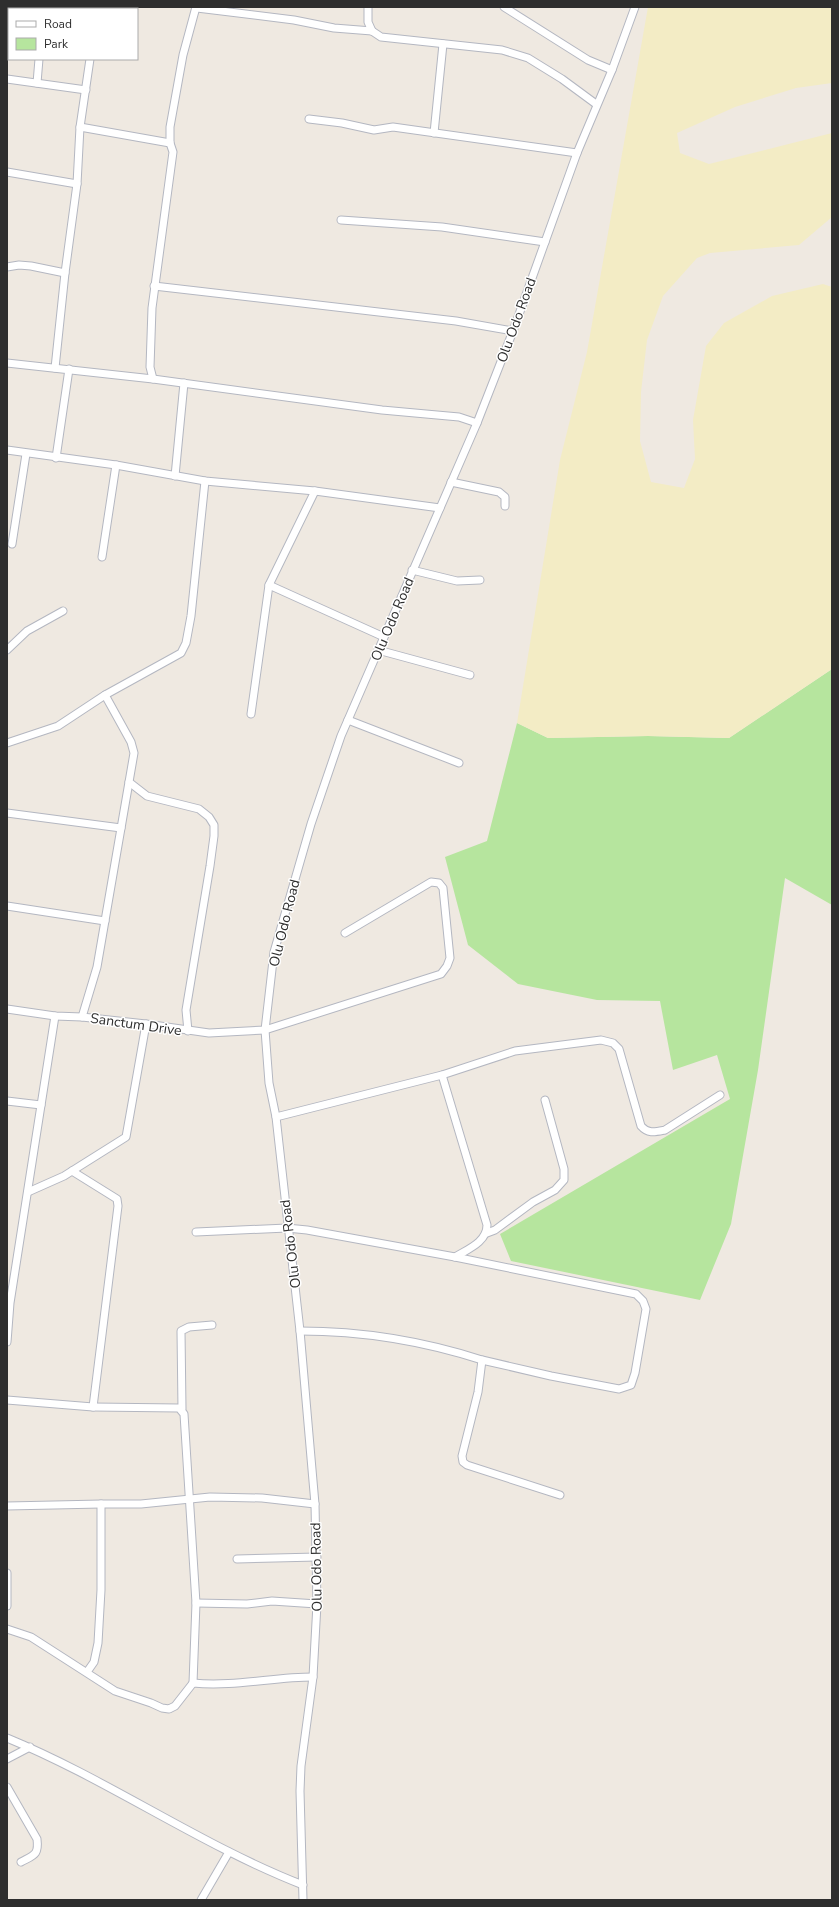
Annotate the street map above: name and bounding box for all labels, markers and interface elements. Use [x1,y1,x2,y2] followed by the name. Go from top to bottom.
[8,8,138,60] legend
[44,16,72,32] text: Road
[44,36,69,52] text: Park
[492,275,541,365] street label: Olu Odo Road
[366,574,419,664] street label: Olu Odo Road
[264,878,304,969] street label: Olu Odo Road
[89,1009,183,1040] street label: Sanctum Drive
[276,1199,305,1289] street label: Olu Odo Road
[306,1522,327,1612] street label: Olu Odo Road

